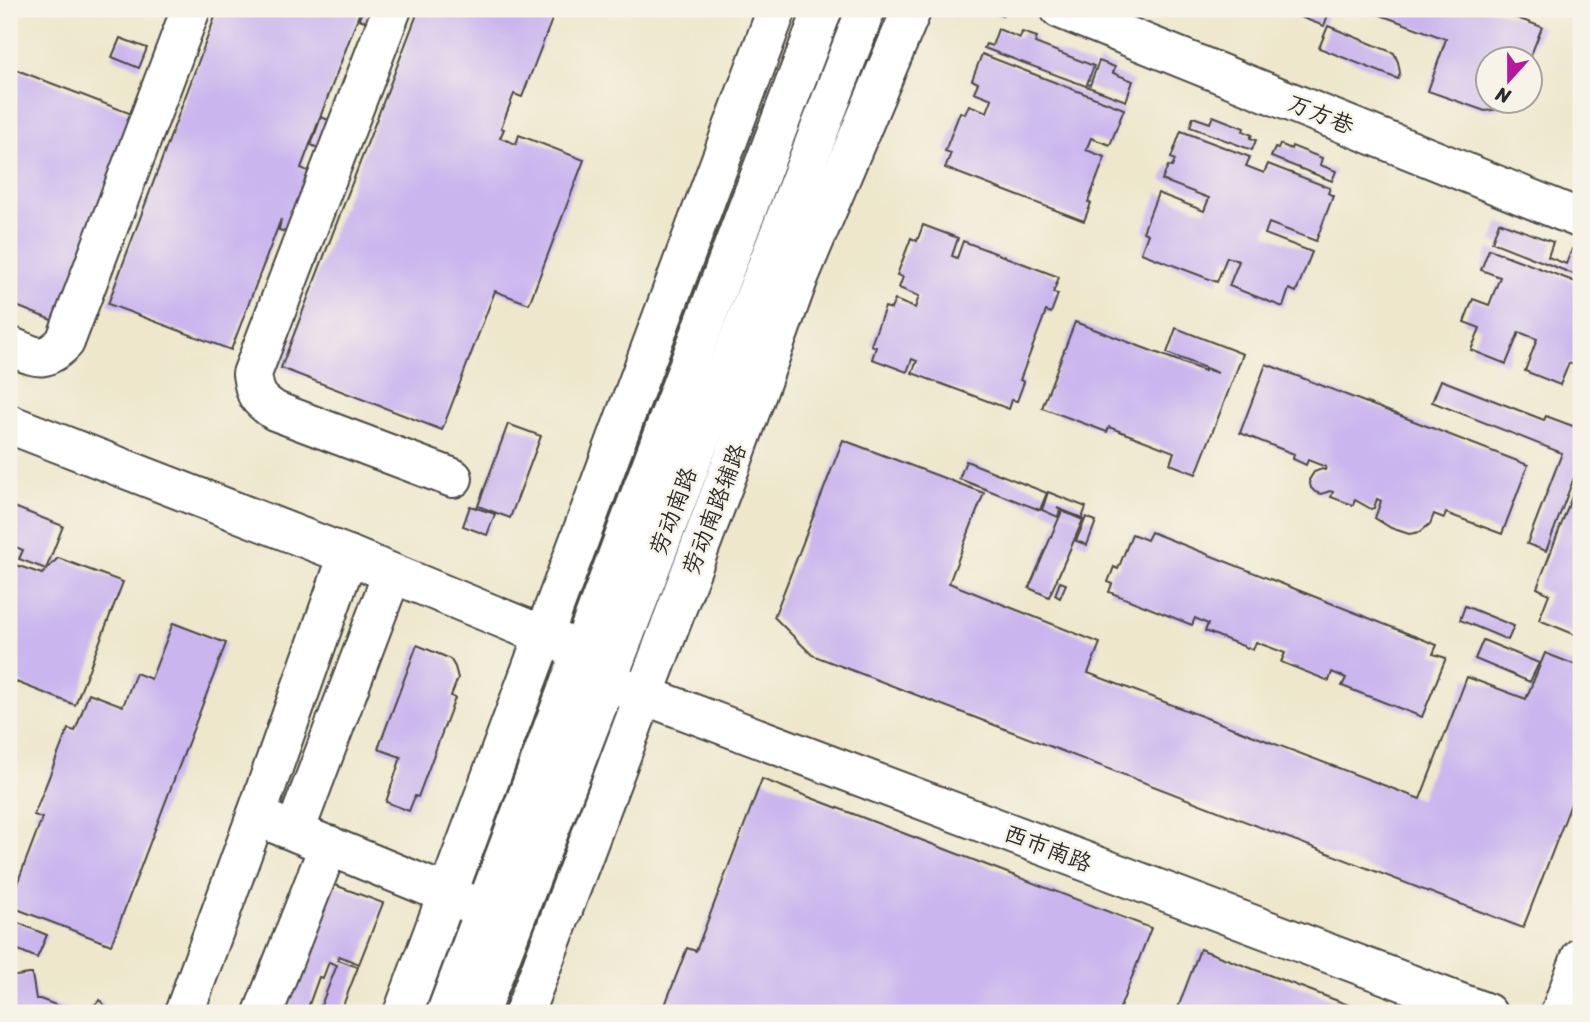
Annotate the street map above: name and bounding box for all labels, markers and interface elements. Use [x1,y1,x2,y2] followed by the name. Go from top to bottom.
[1474,46,1544,116] north arrow
[1490,77,1516,114] text: N
[1281,83,1361,147] street label: 万方巷
[671,437,758,581] street label: 劳动南路辅路
[638,461,709,561] street label: 劳动南路
[998,813,1098,884] street label: 西市南路

